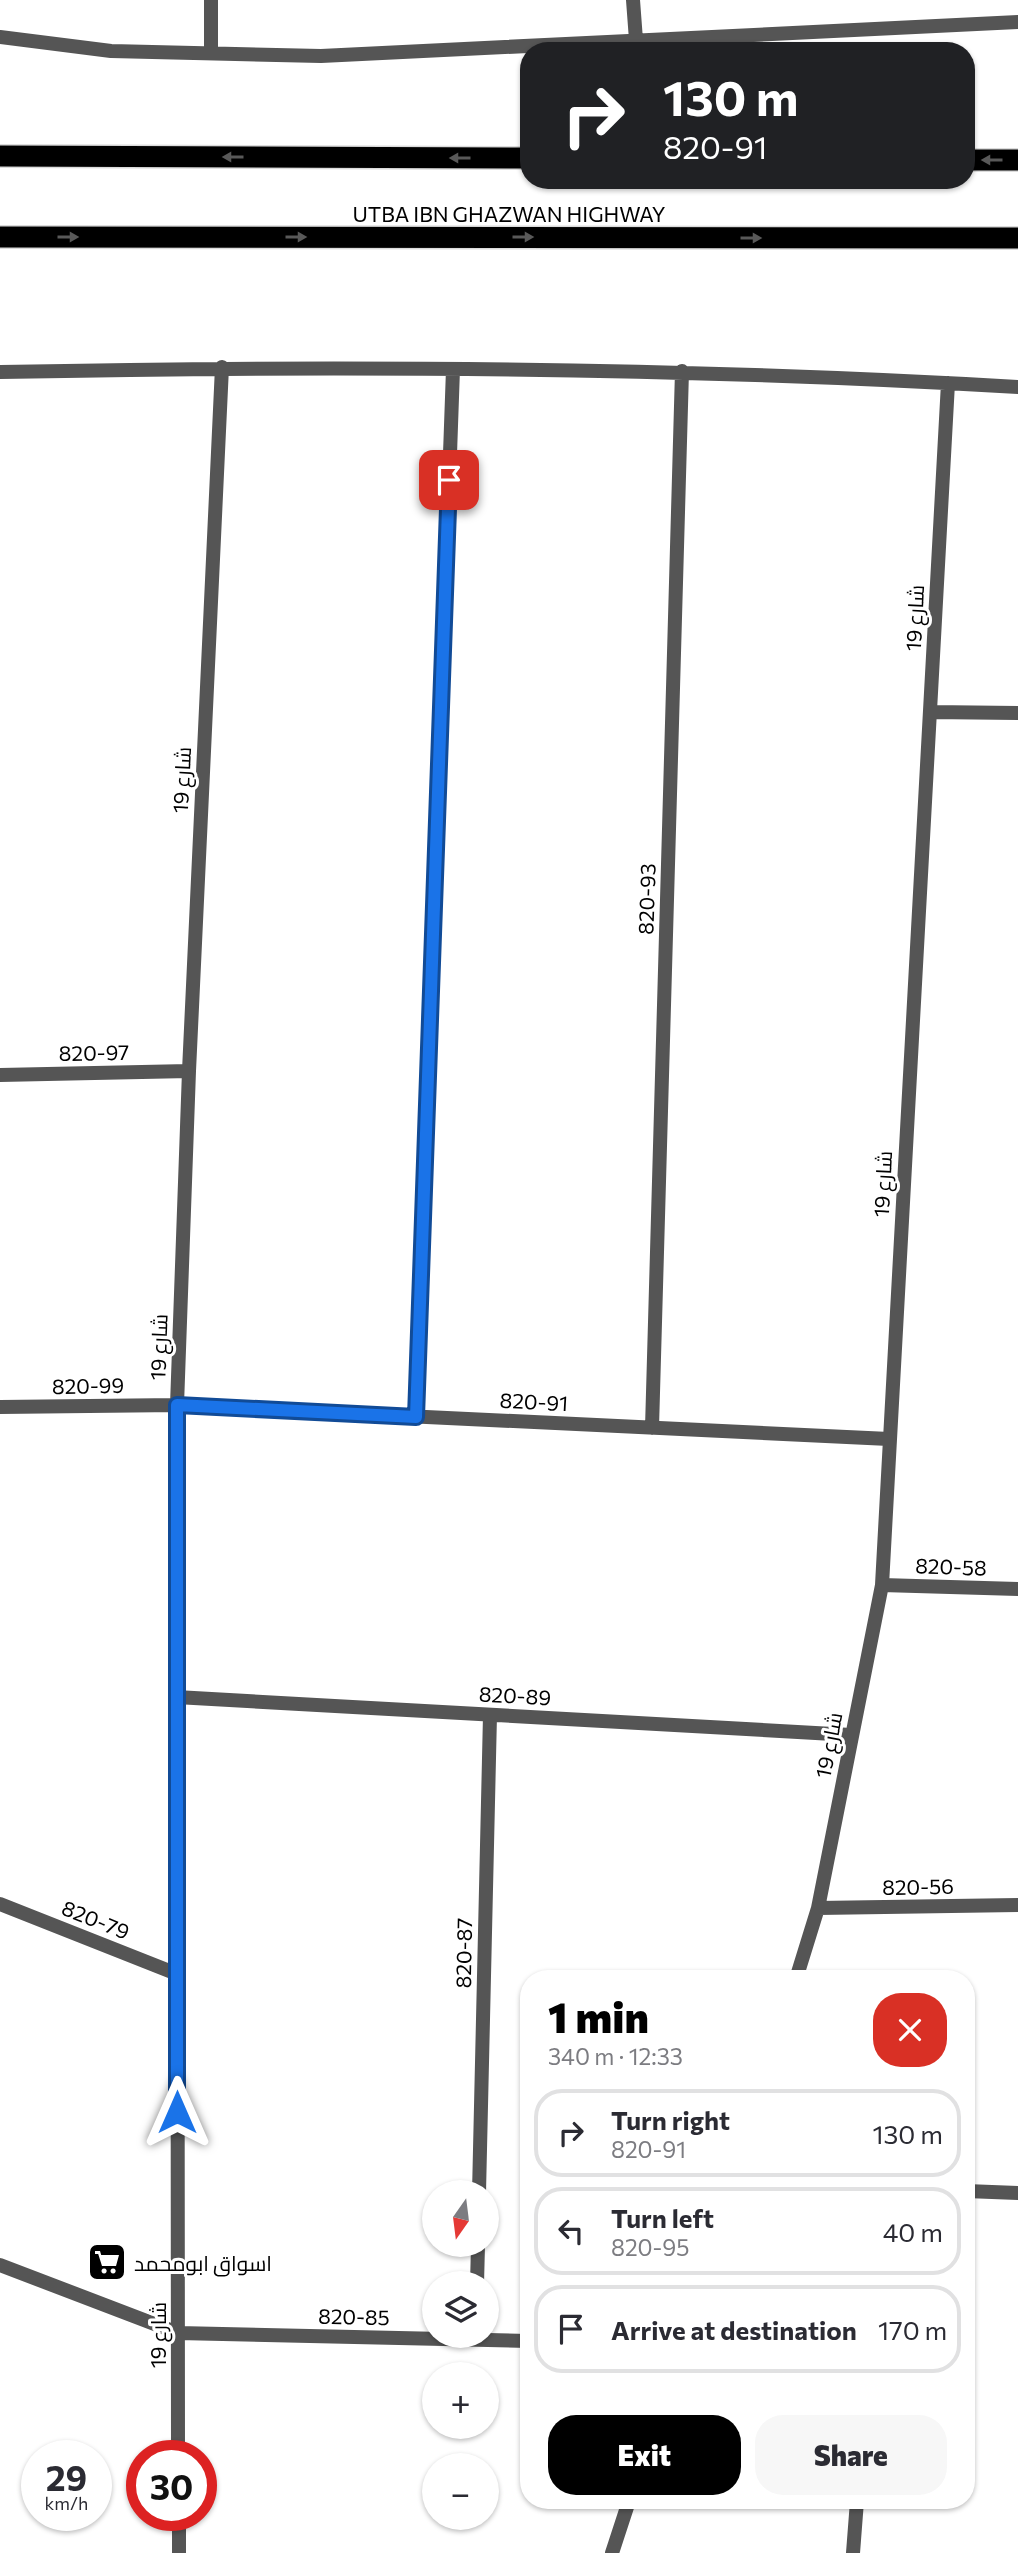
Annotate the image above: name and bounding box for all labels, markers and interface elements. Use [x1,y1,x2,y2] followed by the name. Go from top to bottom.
[663,66,798,126] text: 130 m
[548,70,639,161] icon: right
[663,126,768,166] text: 820-91
[222,151,244,163] one-way arrow
[449,152,471,164] one-way arrow
[981,154,1003,166] one-way arrow
[352,201,666,226] street label: UTBA IBN GHAZWAN HIGHWAY
[57,231,79,243] one-way arrow
[285,231,307,243] one-way arrow
[512,231,534,243] one-way arrow
[740,232,762,244] one-way arrow
[419,450,479,510] pin
[430,461,468,499] icon: arrive
[900,584,931,652] street label: شارع 19
[167,746,198,814] street label: شارع 19
[632,863,660,935] street label: 820-93
[58,1039,130,1065] street label: 820-97
[868,1150,899,1218] street label: شارع 19
[144,1313,175,1381] street label: شارع 19
[52,1372,124,1398] street label: 820-99
[499,1387,569,1415] street label: 820-91
[915,1552,987,1580] street label: 820-58
[478,1681,552,1709] street label: 820-89
[809,1710,850,1781] street label: شارع 19
[882,1873,954,1899] street label: 820-56
[59,1894,133,1944] street label: 820-79
[450,1917,476,1989] street label: 820-87
[548,1990,649,2042] text: 1 min
[873,1993,947,2067] button: close
[548,2042,683,2070] text: 340 m · 12:33
[140,2075,214,2149] position arrow
[611,2104,730,2135] text: Turn right
[552,2114,590,2152] icon: right
[872,2118,943,2149] text: 130 m
[611,2135,686,2163] text: 820-91
[422,2180,499,2258] north arrow
[422,2180,499,2530] map controls
[611,2202,714,2233] text: Turn left
[552,2212,590,2250] icon: left
[883,2216,943,2247] text: 40 m
[611,2233,690,2261] text: 820-95
[86,2241,128,2283] supermarket icon: اسواق ابومحمد
[134,2250,272,2277] place label: اسواق ابومحمد
[422,2271,499,2348] button: layers
[145,2302,173,2368] street label: شارع 19
[318,2303,390,2329] street label: 820-85
[552,2310,590,2348] icon: arrive
[611,2314,857,2345] text: Arrive at destination
[878,2314,947,2345] text: 170 m
[422,2362,499,2439] button: +
[548,2415,741,2495] button: Exit
[755,2415,947,2495] button: Share
[126,2440,217,2531] speed limit sign: 30
[422,2453,499,2530] button: −
[46,2455,87,2498] text: 29
[45,2492,88,2514] text: km/h

